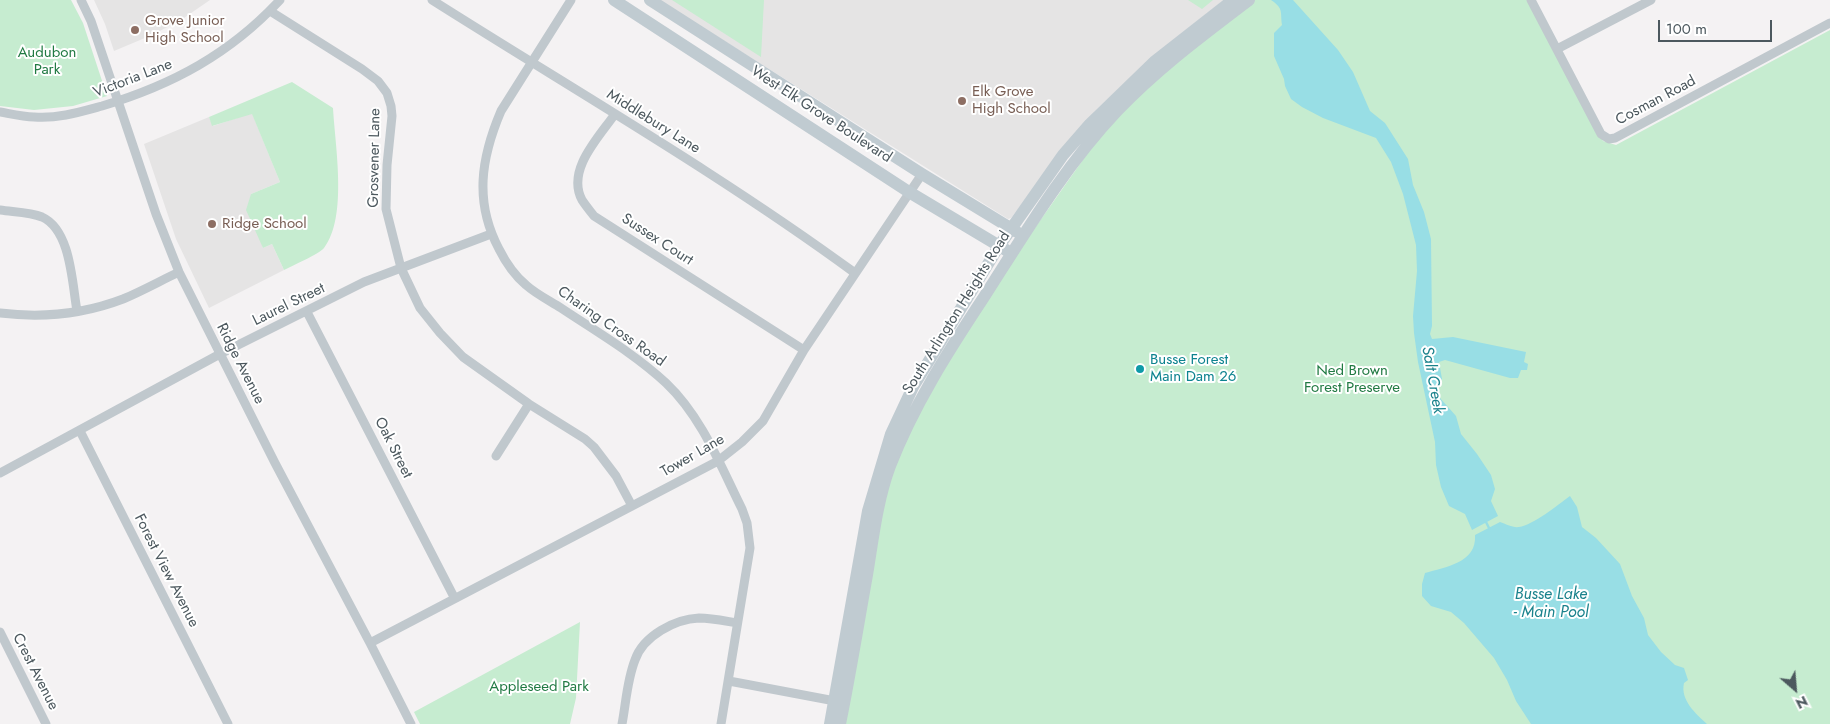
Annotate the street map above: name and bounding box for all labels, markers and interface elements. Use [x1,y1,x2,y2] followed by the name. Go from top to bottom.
[1660,10,1774,42] scale bar
[145,12,225,47] place label: Grove Junior High School
[1666,18,1707,40] text: 100 m
[129,24,141,36] marker: Grove Junior High School
[18,44,76,79] park label: Audubon Park
[91,56,175,102] street label: Victoria Lane
[747,63,895,167] street label: West Elk Grove Boulevard
[1613,72,1699,130] street label: Cosman Road
[972,83,1051,118] place label: Elk Grove High School
[603,86,703,158] street label: Middlebury Lane
[956,95,968,107] marker: Elk Grove High School
[365,108,385,208] street label: Grosvener Lane
[618,210,696,270] street label: Sussex Court
[222,215,307,233] place label: Ridge School
[206,218,218,230] marker: Ridge School
[899,228,1015,398] street label: South Arlington Heights Road
[250,280,328,330] street label: Laurel Street
[554,283,668,371] street label: Charing Cross Road
[212,321,268,407] street label: Ridge Avenue
[1417,345,1447,415] water label: Salt Creek
[1150,351,1236,386] place label: Busse Forest Main Dam 26
[1304,362,1400,397] park label: Ned Brown Forest Preserve
[1134,363,1146,375] marker: Busse Forest Main Dam 26
[370,415,416,481] street label: Oak Street
[658,431,728,481] street label: Tower Lane
[130,511,202,631] street label: Forest View Avenue
[1513,585,1589,623] water label: Busse Lake - Main Pool
[8,631,62,713] street label: Crest Avenue
[1770,664,1820,714] north arrow
[489,678,589,696] park label: Appleseed Park
[1792,691,1811,714] text: N

